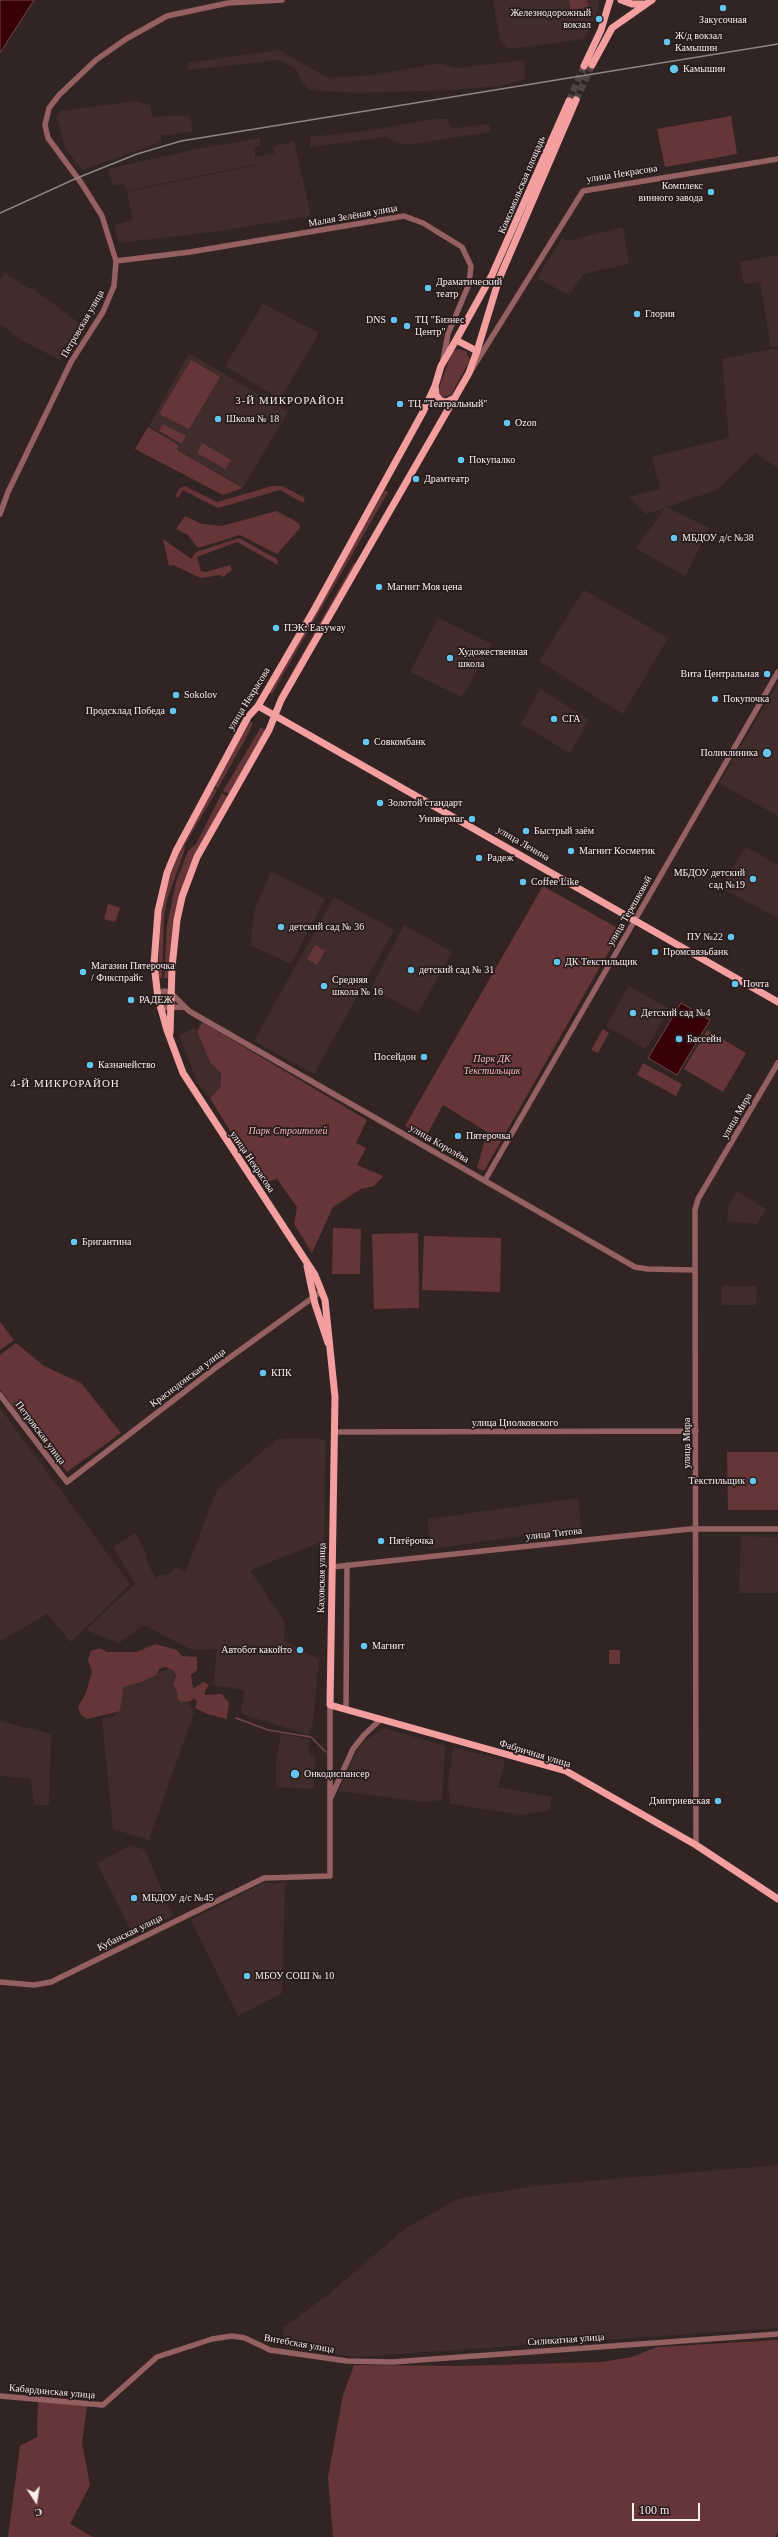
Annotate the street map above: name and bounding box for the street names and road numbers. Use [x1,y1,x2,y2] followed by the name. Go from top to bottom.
[496,134,548,236] street label: Комсомольская площадь
[586,162,658,186] street label: улица Некрасова
[307,202,399,230] street label: Малая Зелёная улица
[59,288,107,360] street label: Петровская улица
[225,665,273,733] street label: улица Некрасова
[495,824,551,864] street label: улица Ленина
[605,874,655,948] street label: улица Терешковой
[719,1091,755,1141] street label: улица Мира
[407,1122,471,1166] street label: улица Королёва
[227,1129,277,1195] street label: улица Некрасова
[148,1346,228,1410] street label: Краснодонская улица
[12,1399,68,1467] street label: Петровская улица
[472,1417,558,1429] street label: улица Циолковского
[681,1418,693,1468] street label: улица Мира
[525,1525,583,1543] street label: улица Титова
[315,1543,329,1613] street label: Каховская улица
[498,1737,572,1771] street label: Фабричная улица
[95,1912,165,1954] street label: Кубанская улица
[527,2331,605,2349] street label: Силикатная улица
[263,2332,335,2356] street label: Витебская улица
[8,2382,96,2402] street label: Кабардинская улица

